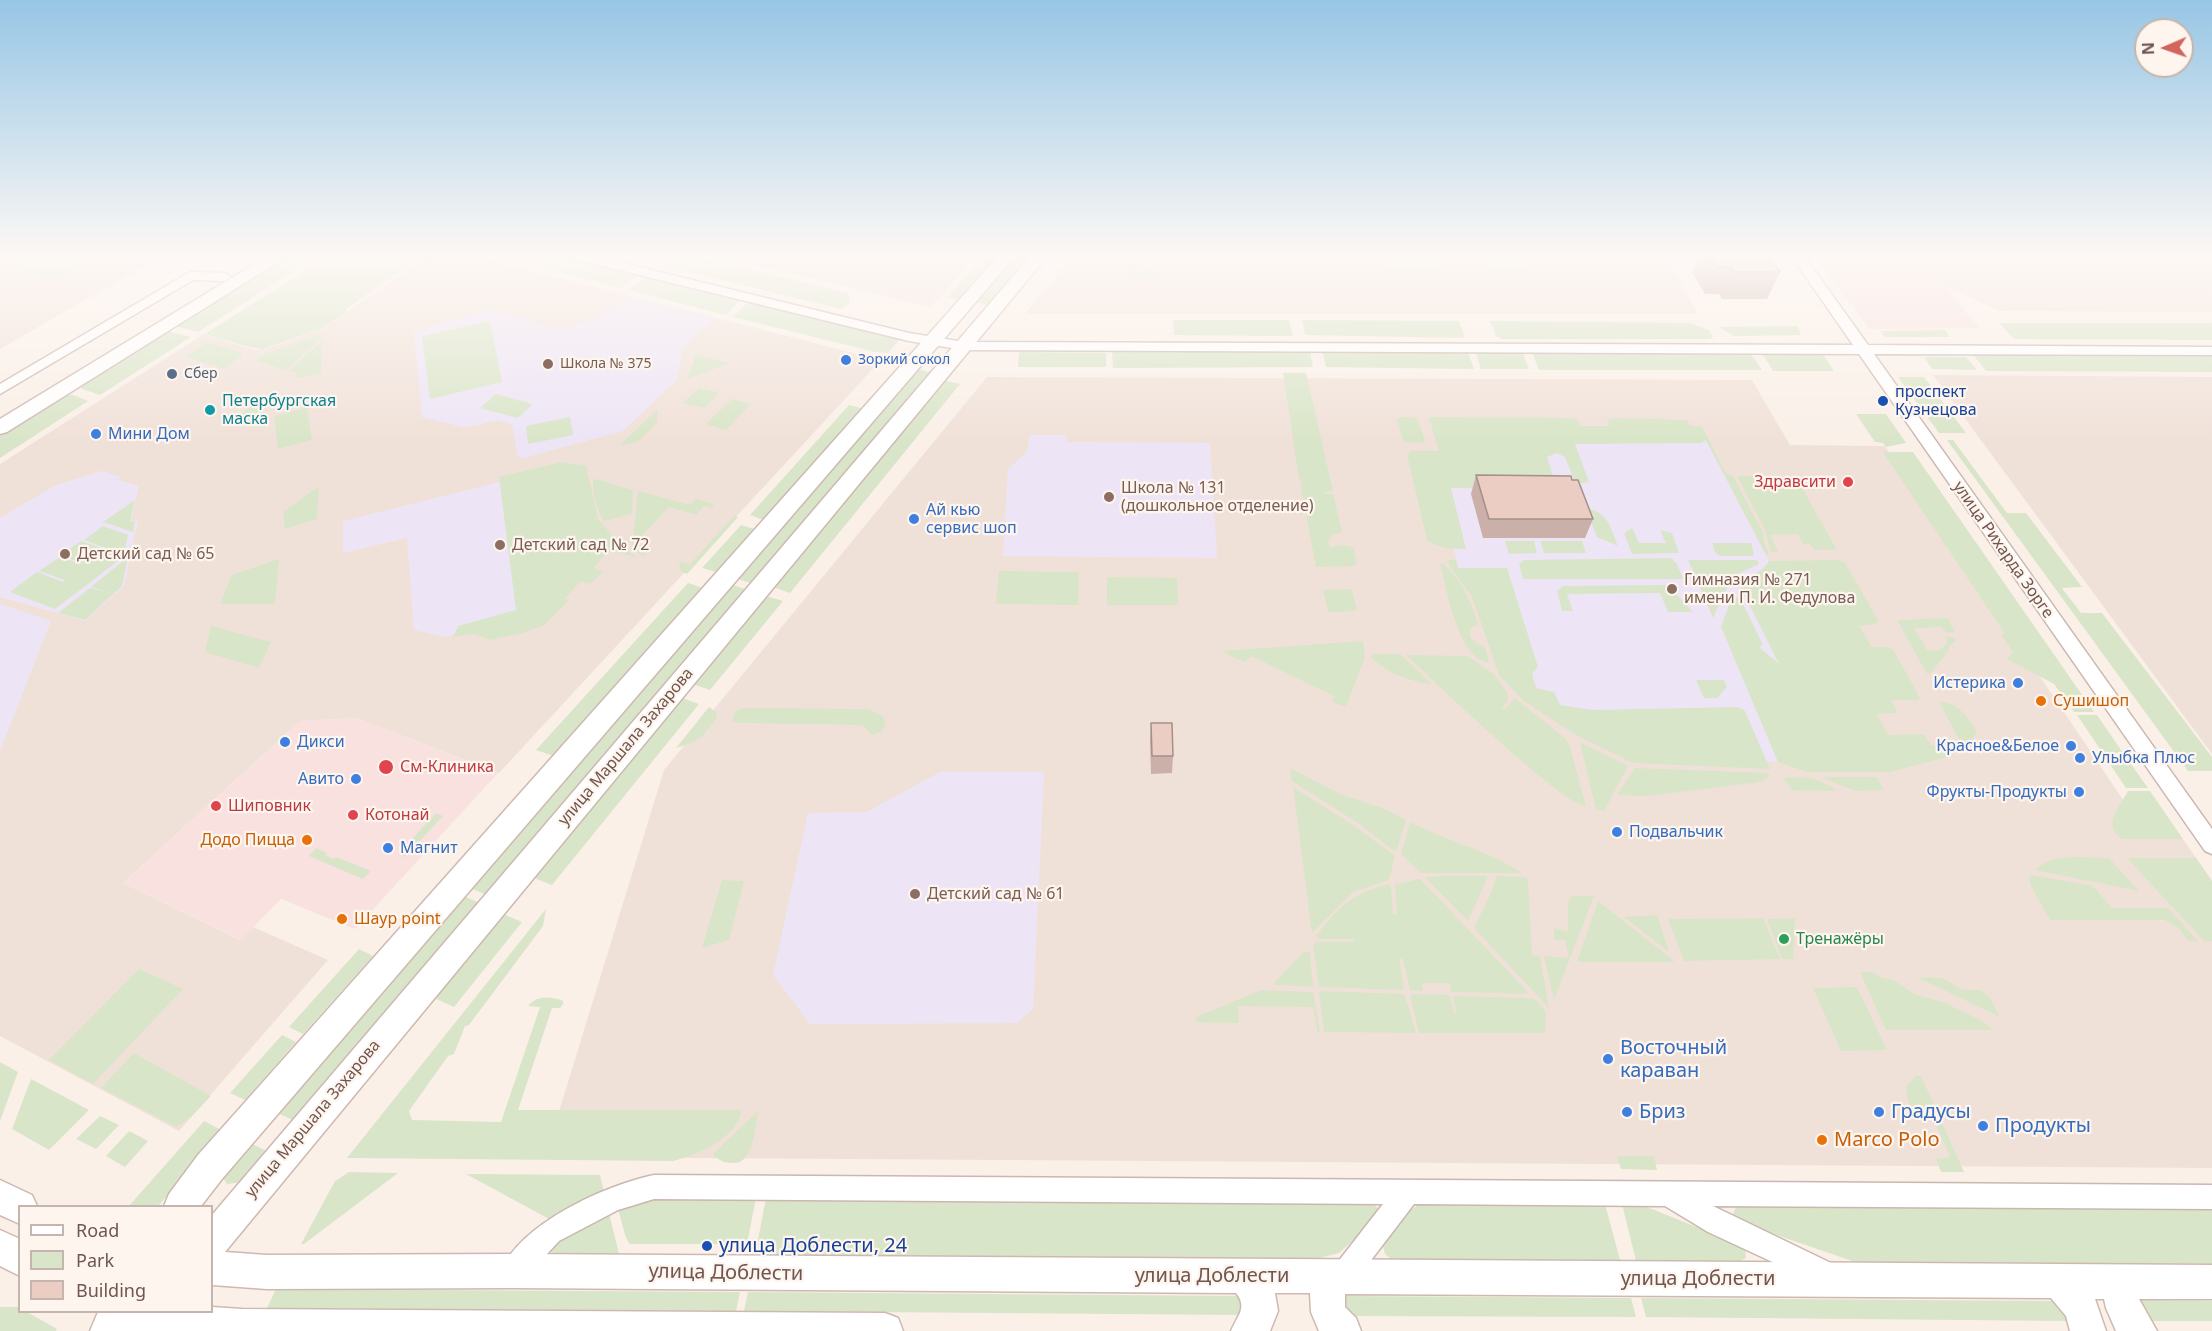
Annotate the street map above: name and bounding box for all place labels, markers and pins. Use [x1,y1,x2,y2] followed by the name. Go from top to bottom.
[858,352,950,368] place label: Зоркий сокол
[839,353,853,367] marker: Зоркий сокол
[560,356,652,372] place label: Школа № 375
[541,357,555,371] marker: Школа № 375
[184,366,218,382] place label: Сбер
[165,367,179,381] marker: Сбер
[1895,382,1977,420] place label: проспект Кузнецова
[222,391,336,429] place label: Петербургская маска
[1876,394,1890,408] marker: проспект Кузнецова
[203,403,217,417] marker: Петербургская маска
[108,424,190,444] place label: Мини Дом
[89,427,103,441] marker: Мини Дом
[1754,472,1836,492] place label: Здравсити
[1841,475,1855,489] marker: Здравсити
[1121,478,1314,516] place label: Школа № 131 (дошкольное отделение)
[1102,490,1116,504] marker: Школа № 131 (дошкольное отделение)
[926,500,1017,538] place label: Ай кью сервис шоп
[907,512,921,526] marker: Ай кью сервис шоп
[512,535,649,555] place label: Детский сад № 72
[493,538,507,552] marker: Детский сад № 72
[77,544,214,564] place label: Детский сад № 65
[58,547,72,561] marker: Детский сад № 65
[1684,570,1855,608] place label: Гимназия № 271 имени П. И. Федулова
[1665,582,1679,596] marker: Гимназия № 271 имени П. И. Федулова
[1933,673,2006,693] place label: Истерика
[2011,676,2025,690] marker: Истерика
[2053,691,2129,711] place label: Сушишоп
[2034,694,2048,708] marker: Сушишоп
[297,732,345,752] place label: Дикси
[278,735,292,749] marker: Дикси
[1936,736,2059,756] place label: Красное&Белое
[2064,739,2078,753] marker: Красное&Белое
[2092,748,2195,768] place label: Улыбка Плюс
[2073,751,2087,765] marker: Улыбка Плюс
[400,757,494,777] place label: См-Клиника
[377,758,395,776] marker: См-Клиника
[298,769,344,789] place label: Авито
[349,772,363,786] marker: Авито
[1927,782,2067,802] place label: Фрукты-Продукты
[2072,785,2086,799] marker: Фрукты-Продукты
[228,796,311,816] place label: Шиповник
[209,799,223,813] marker: Шиповник
[365,805,429,825] place label: Котонай
[346,808,360,822] marker: Котонай
[1629,822,1723,842] place label: Подвальчик
[1610,825,1624,839] marker: Подвальчик
[200,830,295,850] place label: Додо Пицца
[300,833,314,847] marker: Додо Пицца
[400,838,458,858] place label: Магнит
[381,841,395,855] marker: Магнит
[927,884,1064,904] place label: Детский сад № 61
[908,887,922,901] marker: Детский сад № 61
[354,909,441,929] place label: Шаур point
[335,912,349,926] marker: Шаур point
[1796,929,1884,949] place label: Тренажёры
[1777,932,1791,946] marker: Тренажёры
[1620,1036,1727,1083] place label: Восточный караван
[1601,1052,1615,1066] marker: Восточный караван
[1639,1100,1686,1124] place label: Бриз
[1891,1100,1971,1124] place label: Градусы
[1620,1105,1634,1119] marker: Бриз
[1872,1105,1886,1119] marker: Градусы
[1995,1114,2091,1138] place label: Продукты
[1976,1119,1990,1133] marker: Продукты
[1834,1128,1940,1152] place label: Marco Polo
[1815,1133,1829,1147] marker: Marco Polo
[719,1234,907,1258] place label: улица Доблести, 24
[700,1239,714,1253] marker: улица Доблести, 24

